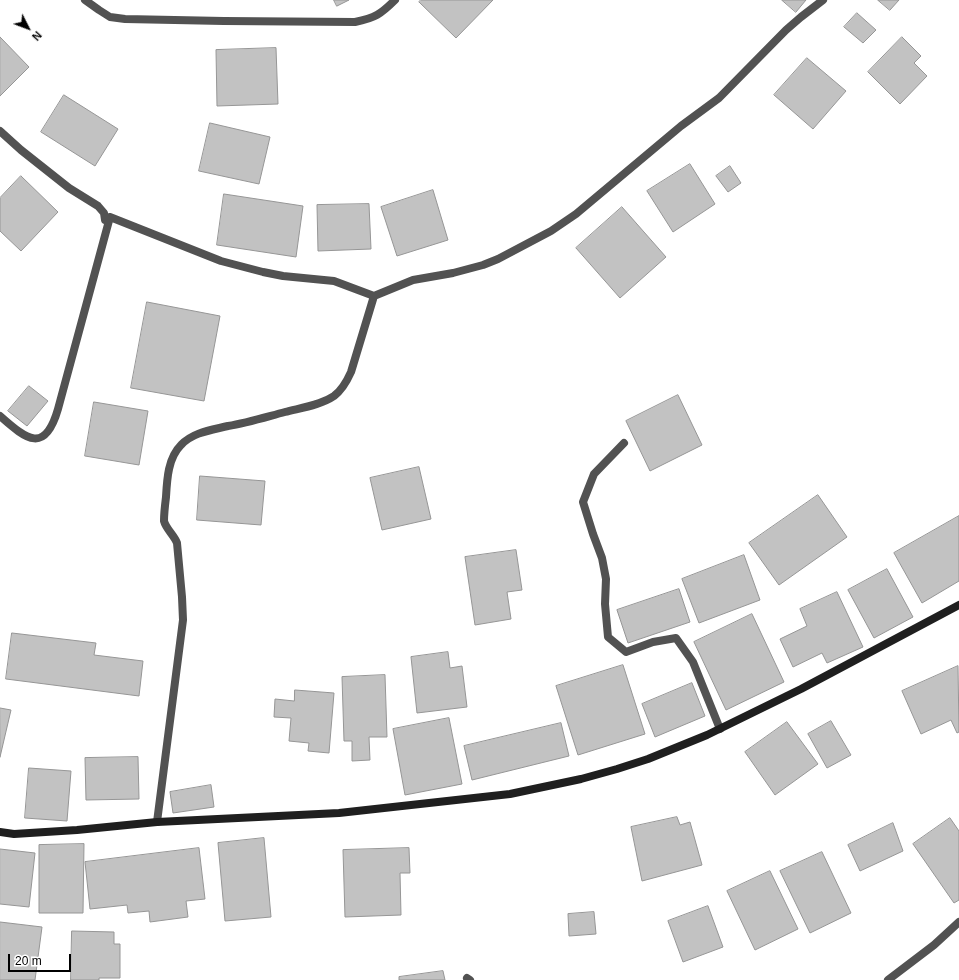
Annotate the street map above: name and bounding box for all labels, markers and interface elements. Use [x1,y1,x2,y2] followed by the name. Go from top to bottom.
[8,8,48,48] north arrow
[30,29,44,43] text: N
[10,946,73,972] scale bar
[15,954,42,968] text: 20 m

